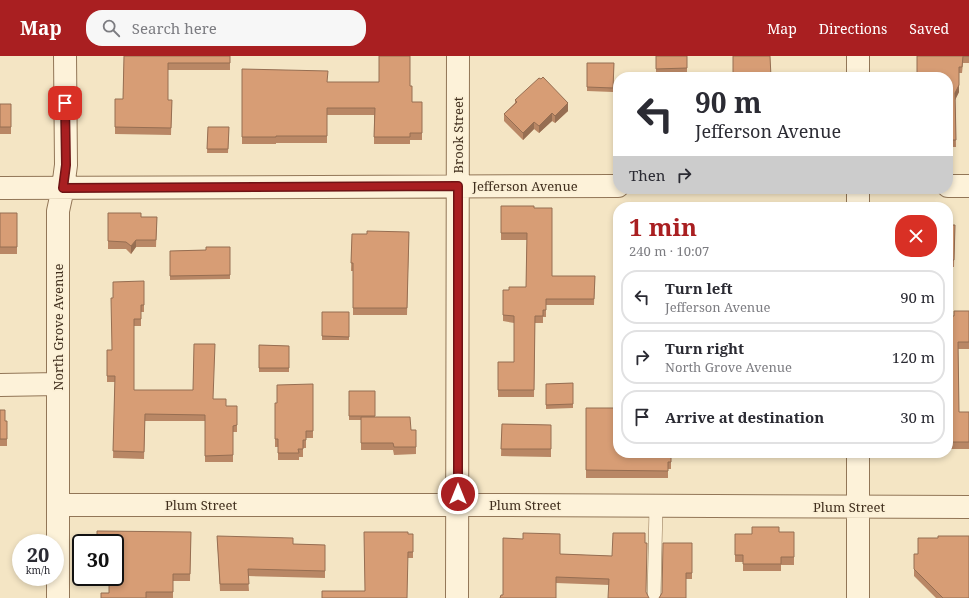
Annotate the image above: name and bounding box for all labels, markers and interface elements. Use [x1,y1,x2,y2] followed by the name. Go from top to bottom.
[86,10,366,46] search box
[20,15,62,41] text: Map
[100,17,122,39] icon: search
[132,18,217,38] text: Search here
[767,19,797,38] text: Map
[819,19,887,38] text: Directions
[909,19,949,38] text: Saved
[695,83,762,121] text: 90 m
[48,86,82,120] pin
[629,88,681,140] icon: left
[54,92,76,114] icon: arrive
[449,96,467,173] street label: Brook Street
[695,119,841,143] text: Jefferson Avenue
[673,164,695,186] icon: right
[629,165,665,185] text: Then
[471,177,578,195] street label: Jefferson Avenue
[629,210,697,243] text: 1 min
[895,215,937,257] button: close
[629,242,709,260] text: 240 m · 10:07
[49,263,67,390] street label: North Grove Avenue
[665,278,733,298] text: Turn left
[631,286,653,308] icon: left
[900,287,935,307] text: 90 m
[665,298,770,316] text: Jefferson Avenue
[665,338,744,358] text: Turn right
[631,346,653,368] icon: right
[892,347,935,367] text: 120 m
[665,358,792,376] text: North Grove Avenue
[631,406,653,428] icon: arrive
[665,407,824,427] text: Arrive at destination
[900,407,935,427] text: 30 m
[437,473,479,515] position arrow
[165,496,237,514] street label: Plum Street
[489,496,561,514] street label: Plum Street
[813,498,885,516] street label: Plum Street
[72,534,124,586] speed limit sign: 30
[27,541,49,568] text: 20
[26,563,50,577] text: km/h

